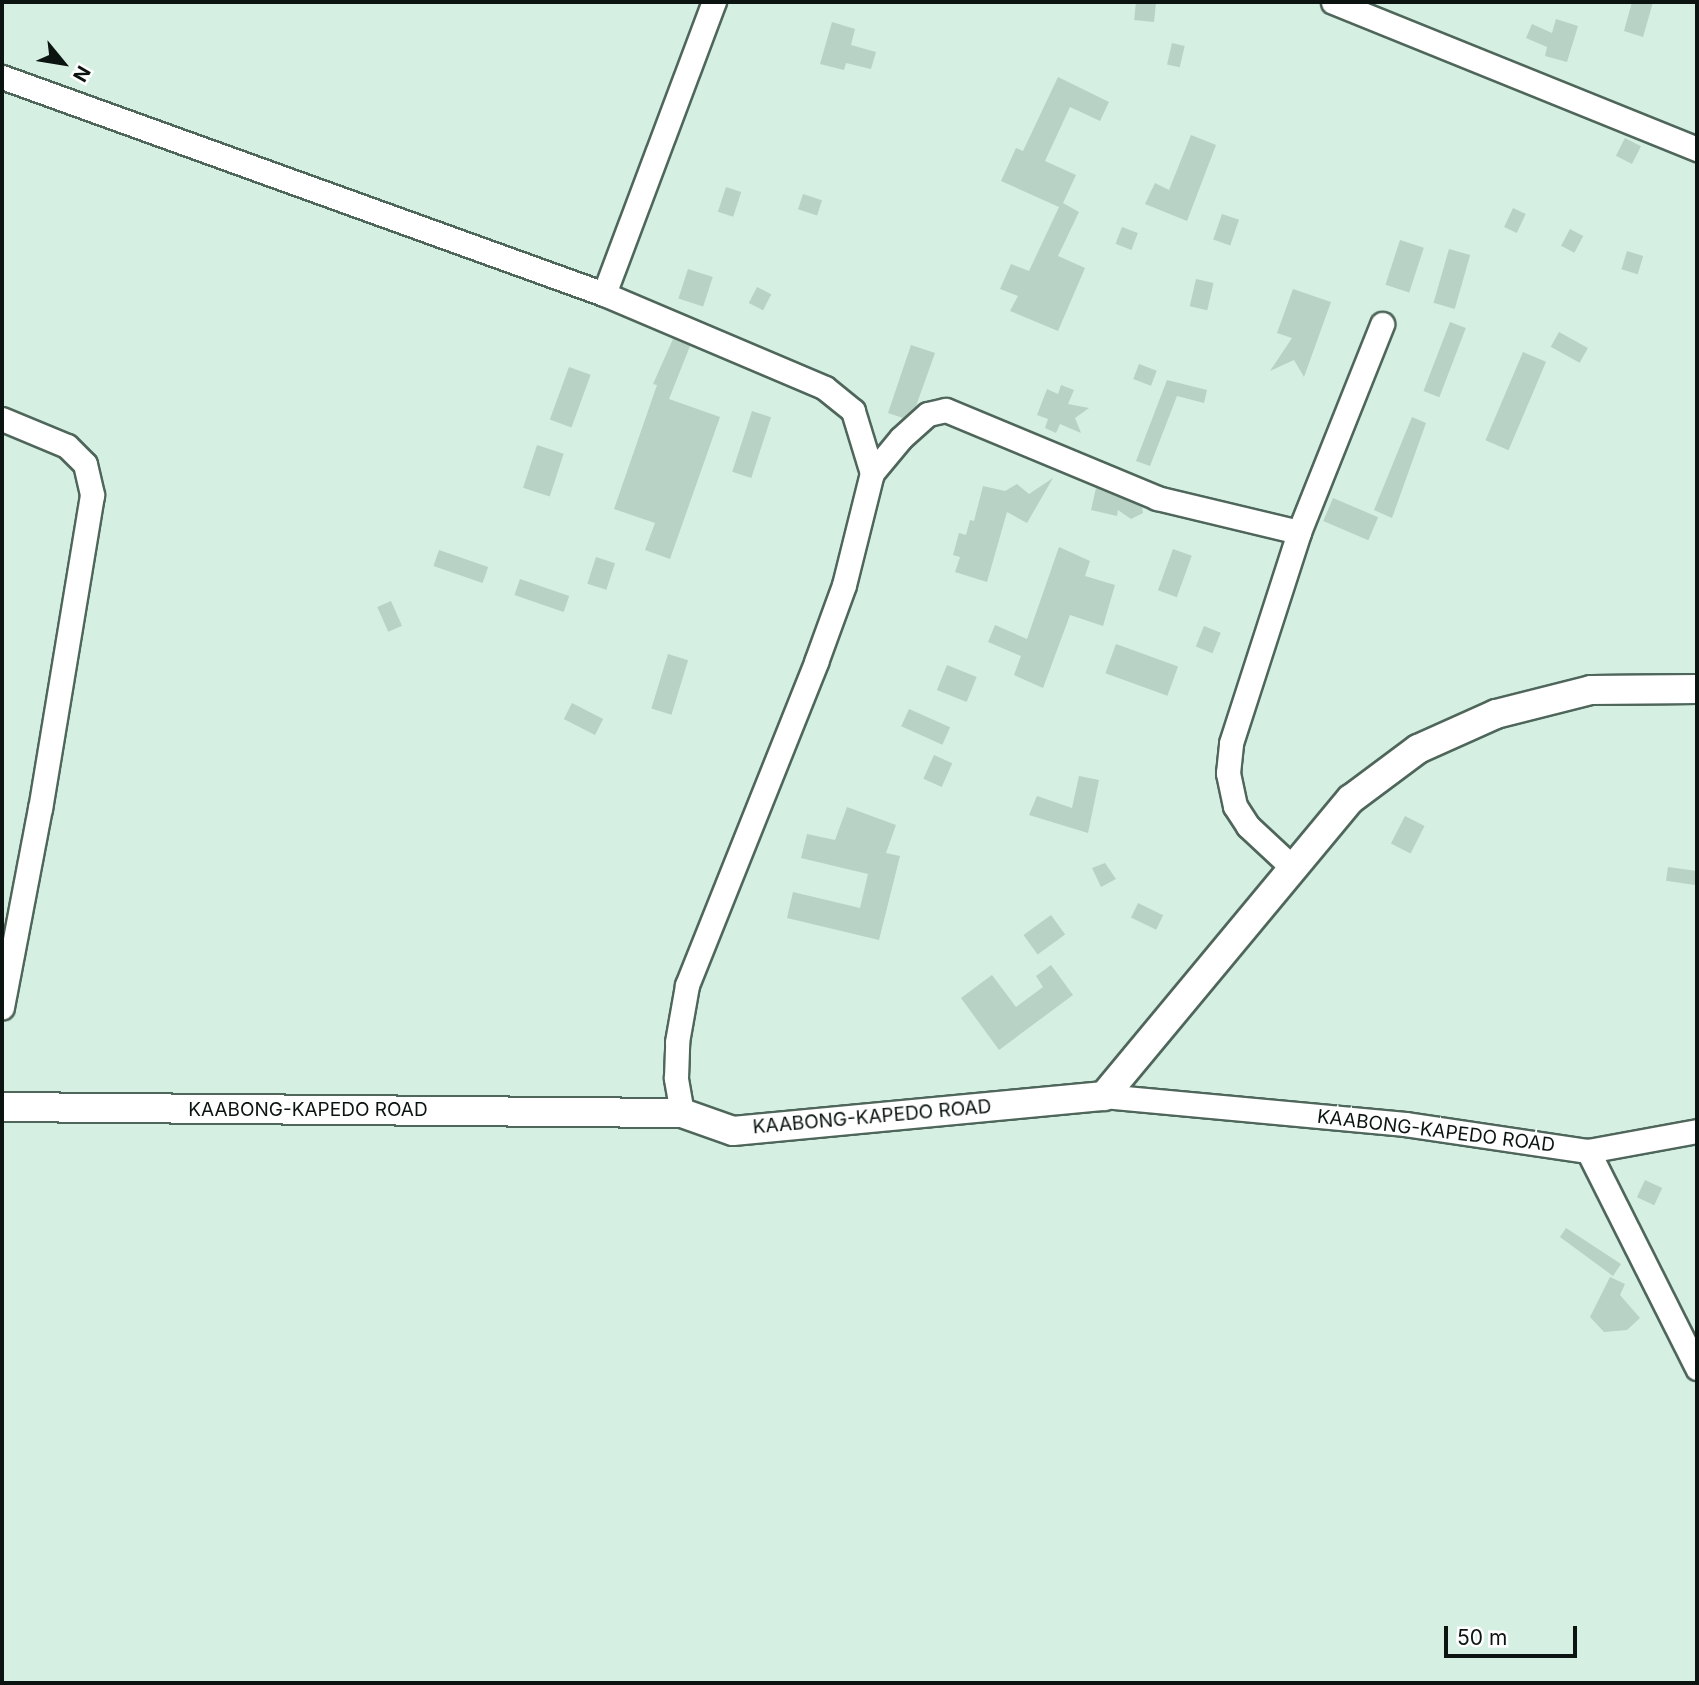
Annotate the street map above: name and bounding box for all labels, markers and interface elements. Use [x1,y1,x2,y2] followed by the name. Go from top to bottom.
[28,28,98,98] north arrow
[68,62,95,86] text: N
[752,1095,992,1139] street label: KAABONG-KAPEDO ROAD
[188,1099,428,1121] street label: KAABONG-KAPEDO ROAD
[1316,1105,1556,1157] street label: KAABONG-KAPEDO ROAD
[1447,1612,1580,1656] scale bar
[1457,1625,1507,1650] text: 50 m

